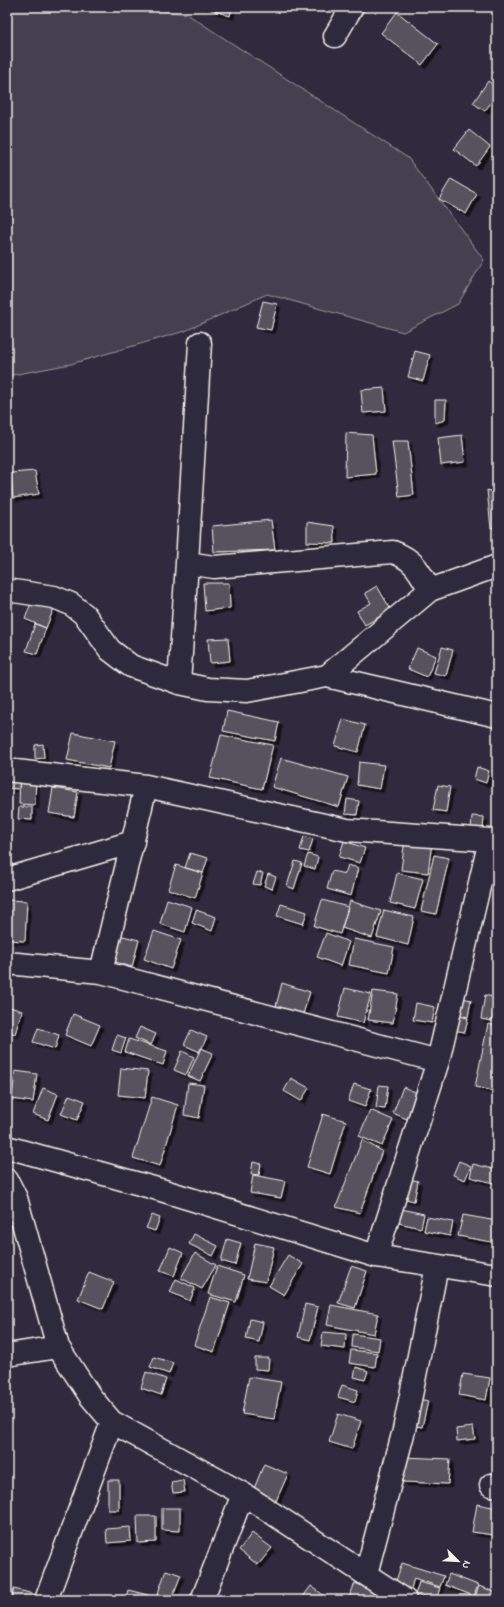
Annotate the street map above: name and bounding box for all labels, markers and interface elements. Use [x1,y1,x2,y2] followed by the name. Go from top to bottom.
[438,1541,478,1581] north arrow
[457,1558,475,1571] text: N

